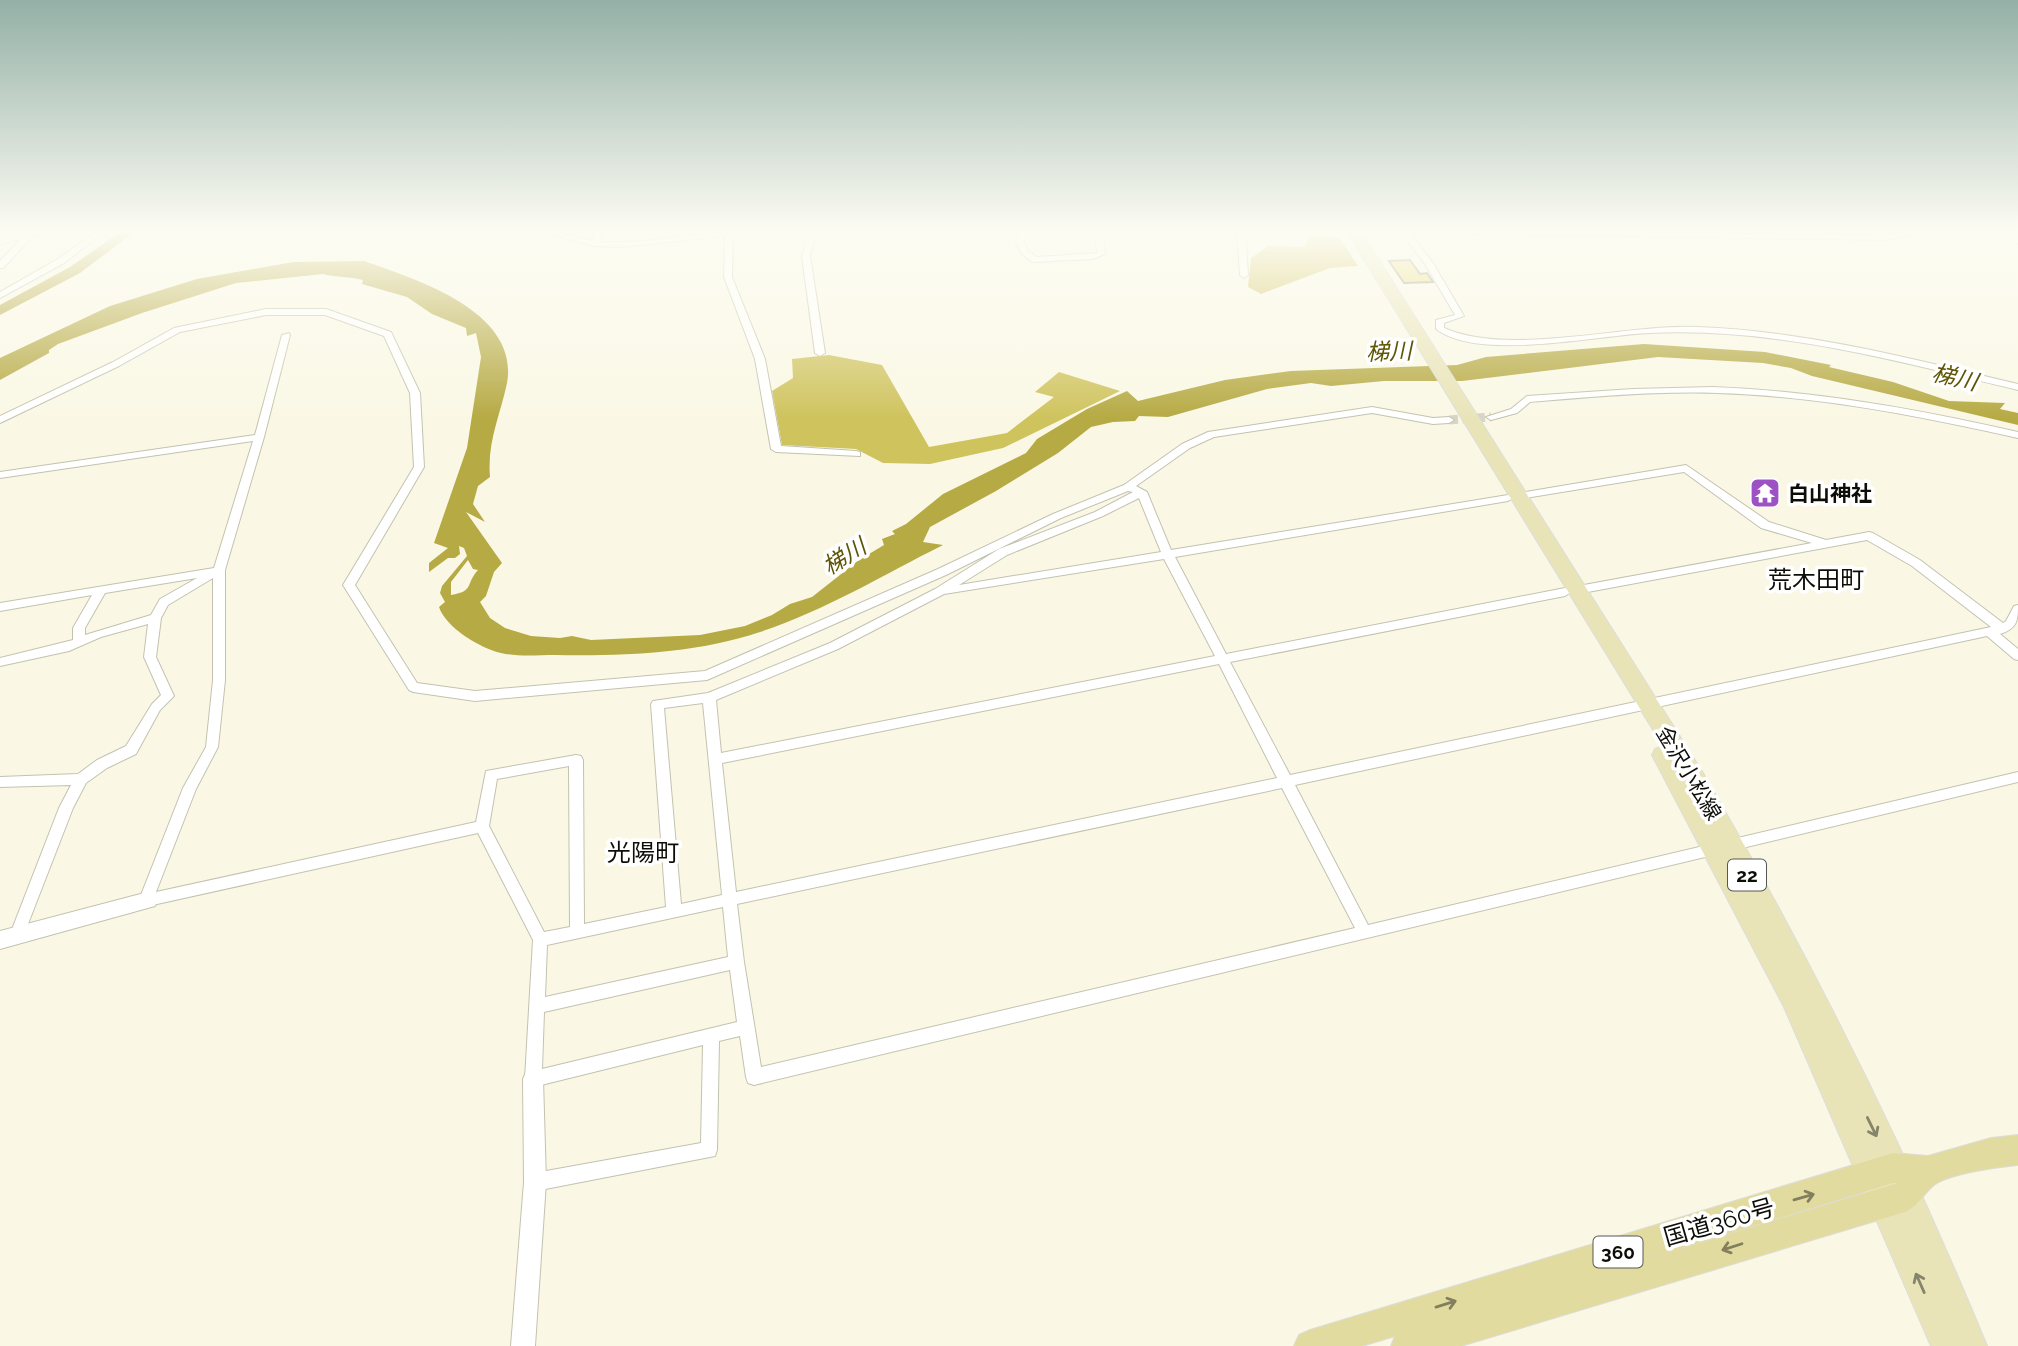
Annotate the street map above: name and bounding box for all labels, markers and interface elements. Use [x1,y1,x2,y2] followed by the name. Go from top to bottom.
[1366,337,1415,365] water label: 梯川
[1930,359,1983,396] water label: 梯川
[1748,476,1782,510] temple icon: 白山神社
[1788,481,1872,506] place label: 白山神社
[817,531,873,580] water label: 梯川
[1768,565,1864,594] district label: 荒木田町
[1651,722,1727,824] street label: 金沢小松線
[607,838,679,867] district label: 光陽町
[1728,860,1766,890] road number: 22
[1865,1116,1879,1137] one-way arrow
[1793,1190,1815,1203] one-way arrow
[1660,1192,1778,1252] street label: 国道360号
[1594,1236,1642,1268] road number: 360
[1721,1242,1743,1254] one-way arrow
[1913,1273,1926,1295] one-way arrow
[1434,1297,1456,1310] one-way arrow

